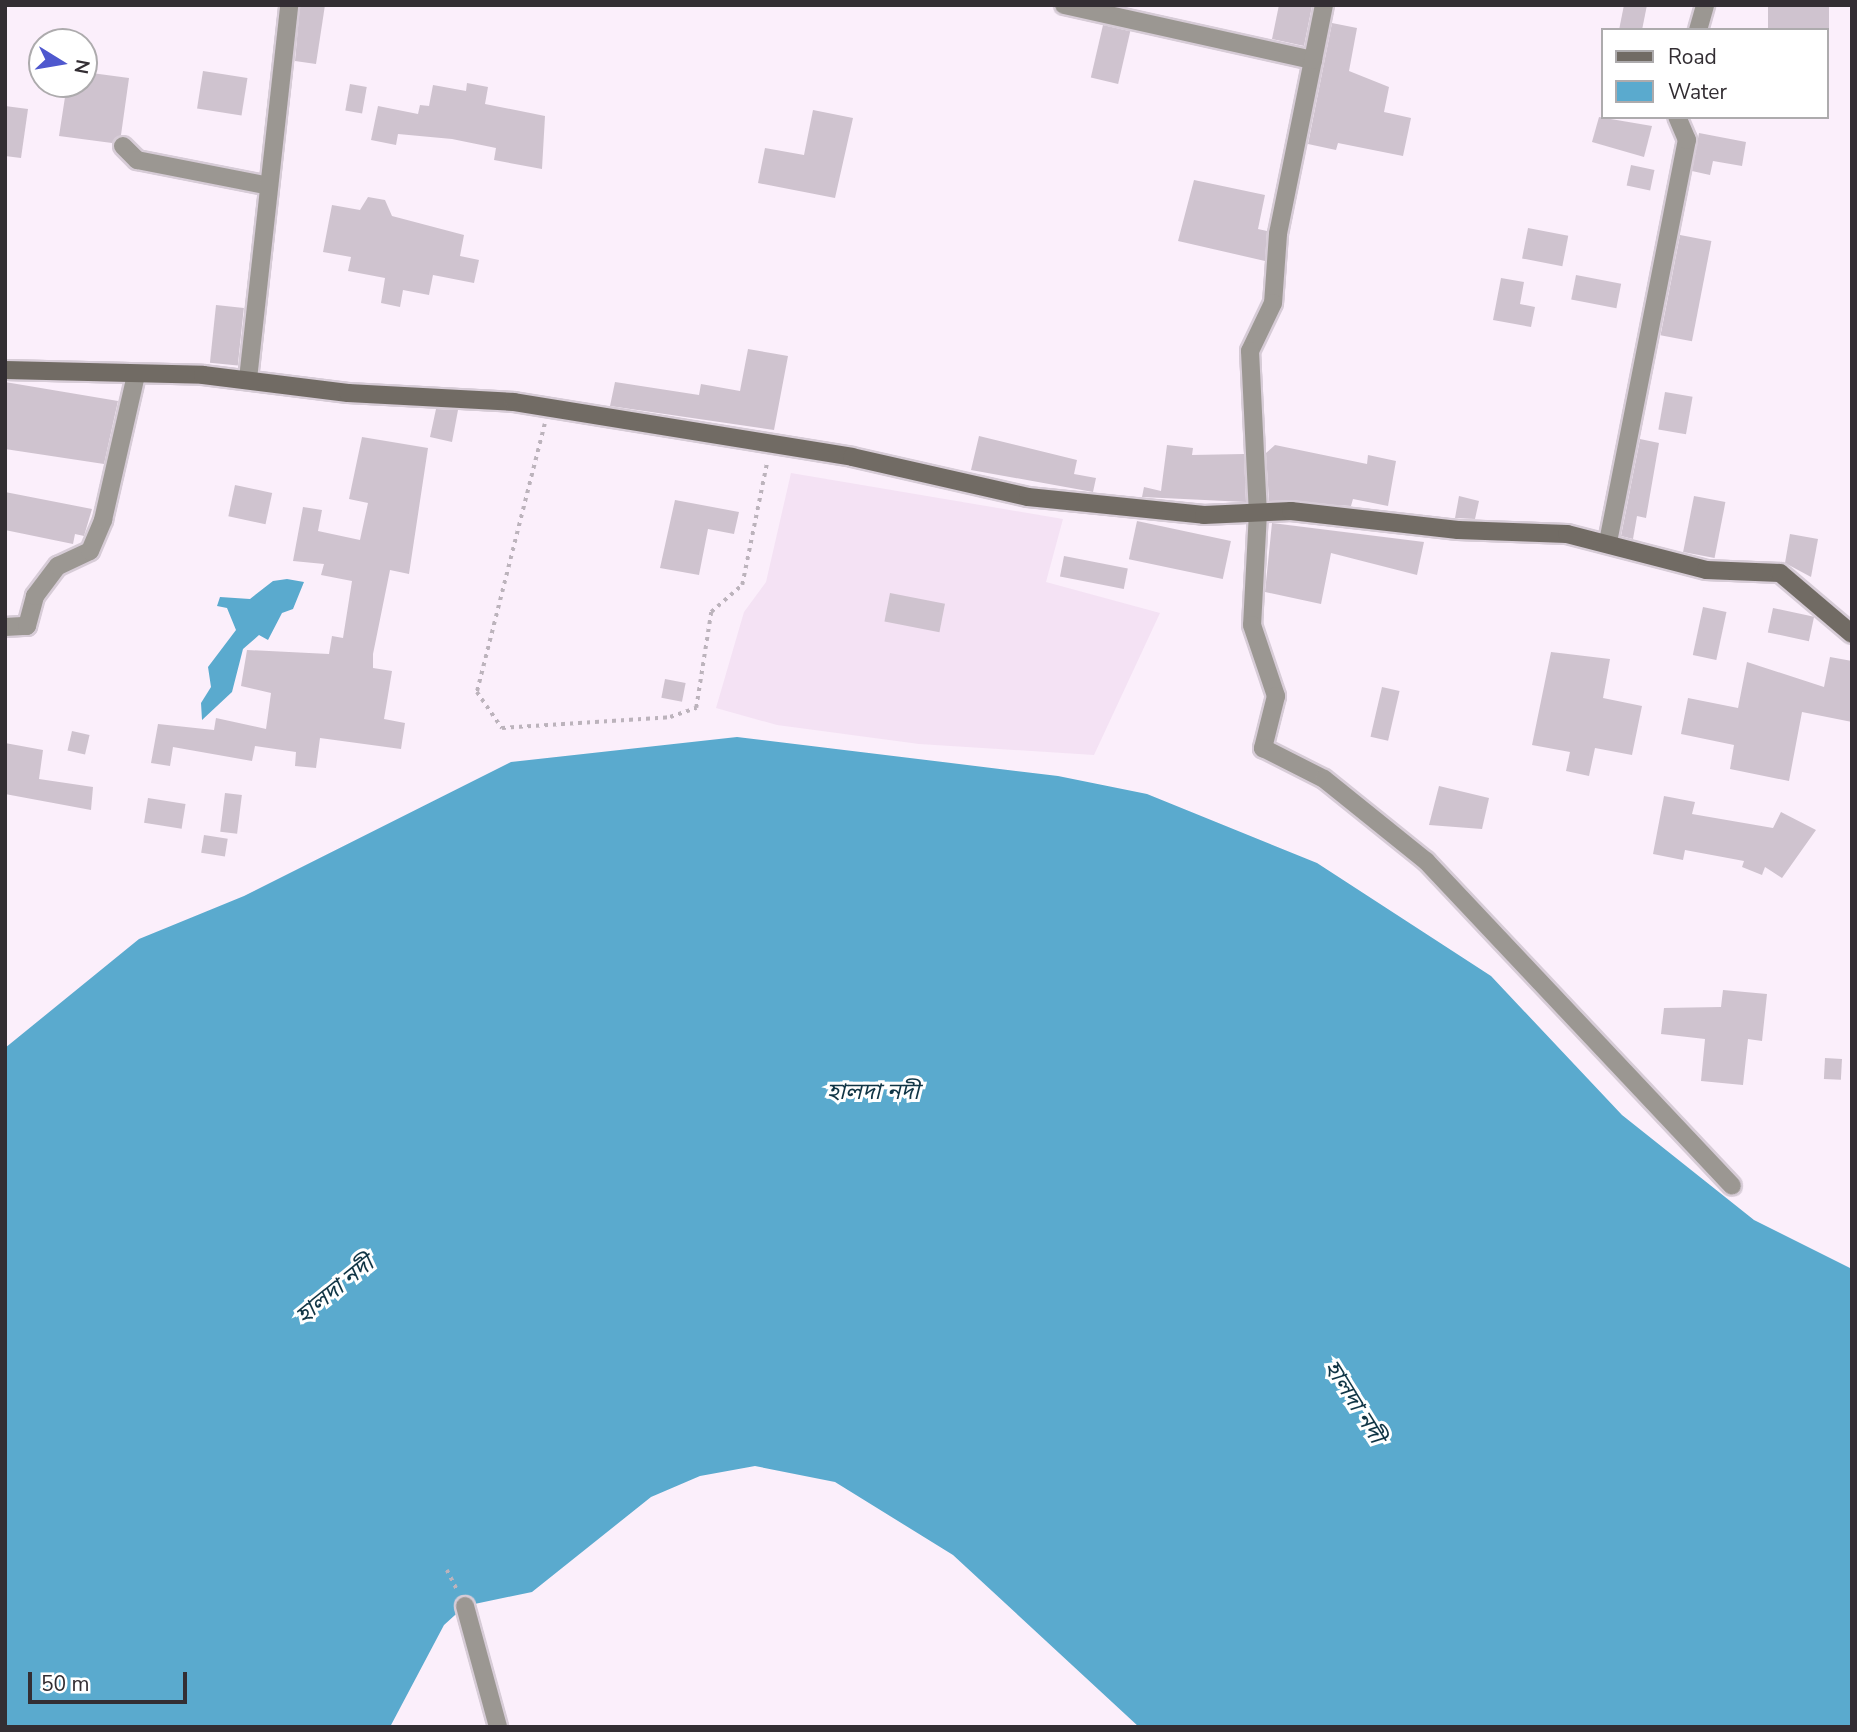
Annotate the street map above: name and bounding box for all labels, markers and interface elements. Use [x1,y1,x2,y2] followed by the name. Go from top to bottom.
[28,28,98,98] north arrow
[1602,28,1829,119] legend
[1668,43,1717,71] text: Road
[68,57,96,76] text: N
[1668,78,1727,106] text: Water
[827,1078,919,1106] water label: হালদা নদী
[290,1250,380,1330] water label: হালদা নদী
[1318,1355,1390,1449] water label: হালদা নদী
[32,1658,191,1702] scale bar
[41,1670,90,1698] text: 50 m

